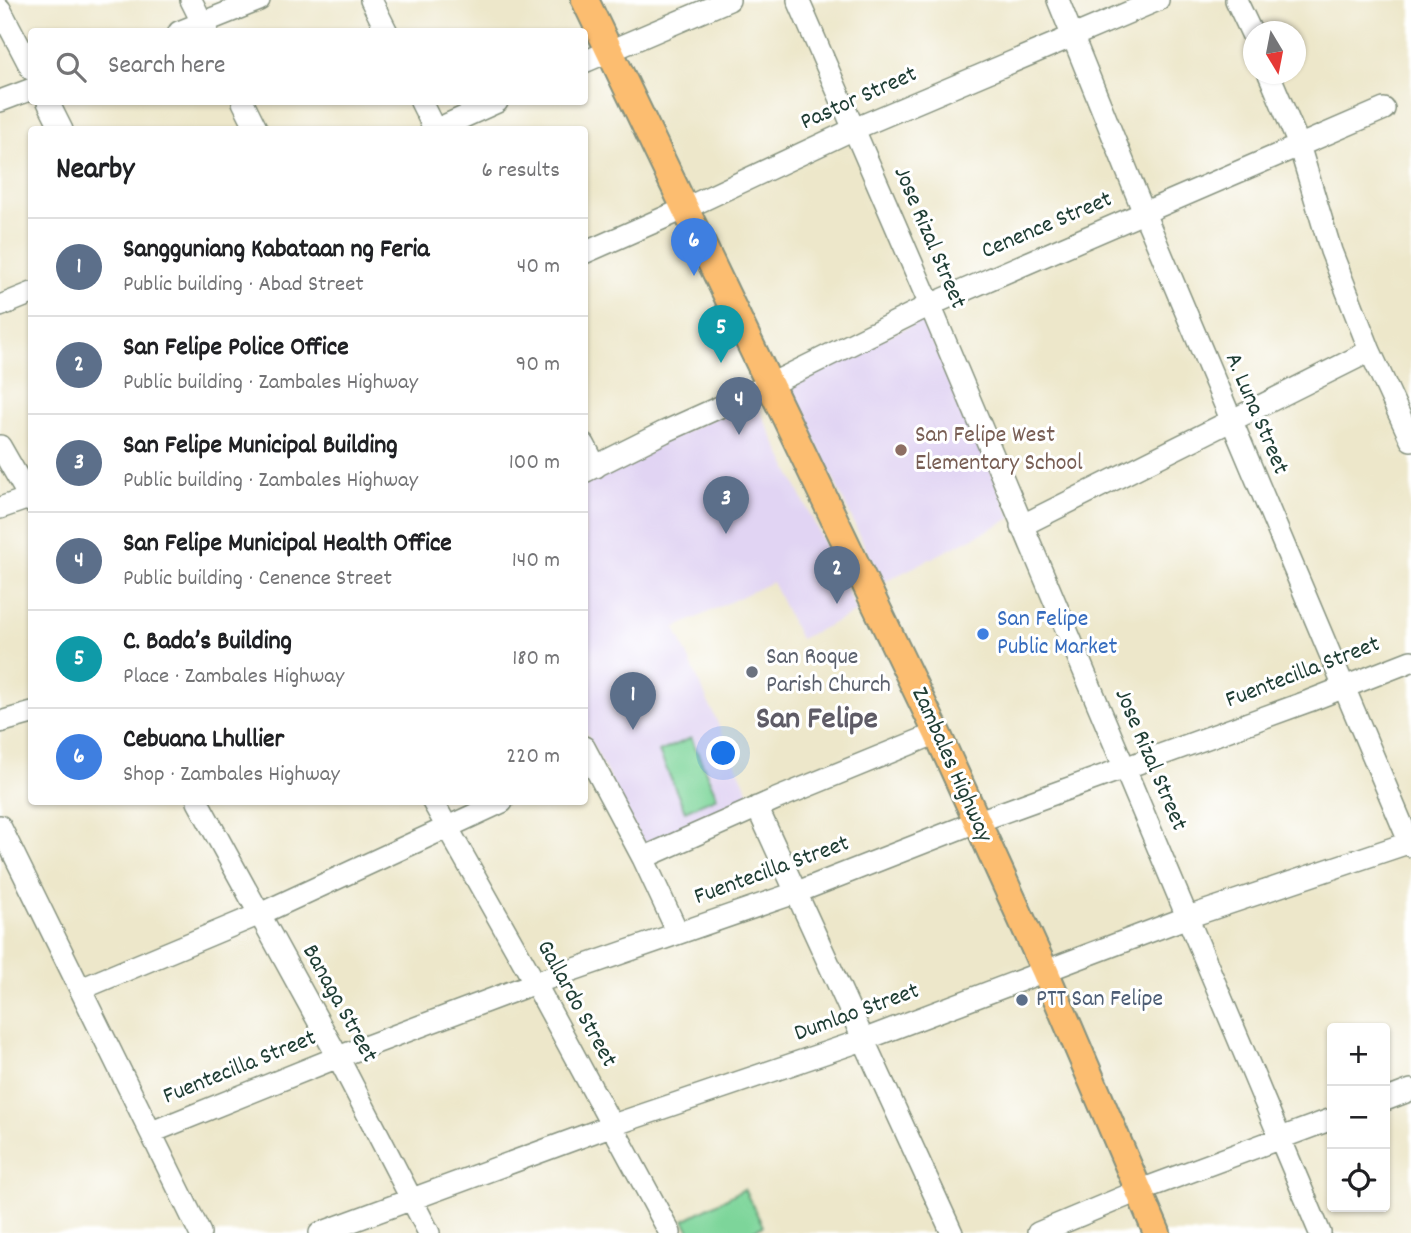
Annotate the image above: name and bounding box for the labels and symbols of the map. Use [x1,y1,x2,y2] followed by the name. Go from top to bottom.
[1243,21,1306,84] north arrow
[795,58,923,140] street label: Pastor Street
[884,162,974,315] street label: Jose Rizal Street
[976,183,1118,269] street label: Cenence Street
[671,218,717,276] pin: 6
[698,305,744,363] pin: 5
[1215,348,1297,480] street label: A. Luna Street
[716,377,762,435] pin: 4
[915,419,1083,481] place label: San Felipe West Elementary School
[893,442,909,458] marker: San Felipe West Elementary School
[703,476,749,534] pin: 3
[814,546,860,604] pin: 2
[997,603,1118,665] place label: San Felipe Public Market
[975,626,991,642] marker: San Felipe Public Market
[1221,628,1385,718] street label: Fuentecilla Street
[766,641,891,703] place label: San Roque Parish Church
[744,664,760,680] marker: San Roque Parish Church
[610,672,656,730] pin: 1
[902,682,1001,849] street label: Zambales Highway
[1105,684,1195,837] street label: Jose Rizal Street
[756,698,878,744] district label: San Felipe
[706,736,740,770] your location
[690,827,854,915] street label: Fuentecilla Street
[527,934,625,1074] street label: Gallardo Street
[292,939,386,1069] street label: Banaga Street
[790,975,924,1051] street label: Dumlao Street
[1036,983,1163,1017] place label: PTT San Felipe
[1014,992,1030,1008] marker: PTT San Felipe
[158,1022,322,1114] street label: Fuentecilla Street

